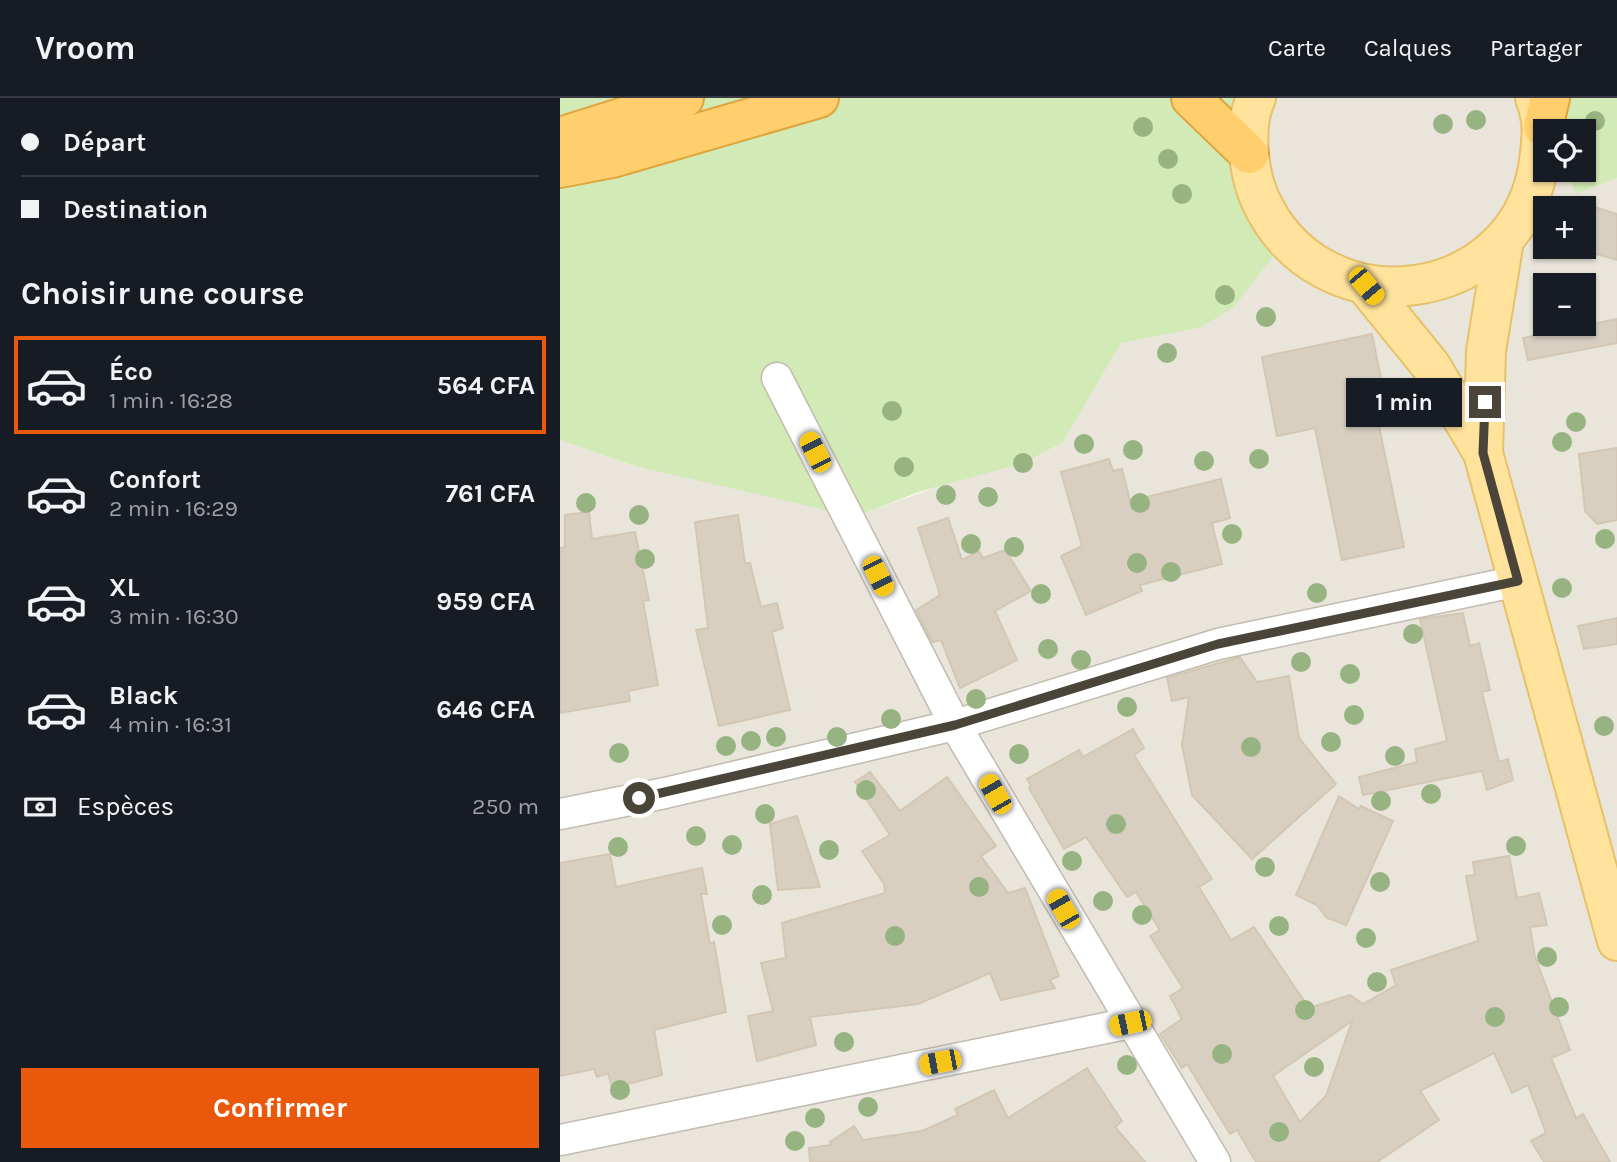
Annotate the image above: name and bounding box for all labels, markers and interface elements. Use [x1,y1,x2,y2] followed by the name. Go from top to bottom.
[35,29,135,67] text: Vroom
[1268,34,1326,62] text: Carte
[1364,34,1452,62] text: Calques
[1490,34,1582,62] text: Partager
[1533,119,1596,336] map controls
[1533,119,1596,182] button: locate
[63,127,146,158] text: Départ
[63,194,208,225] text: Destination
[1533,196,1596,259] button: +
[1345,263,1388,309] car
[1533,273,1596,336] button: −
[21,275,304,312] text: Choisir une course
[25,354,88,417] icon: car
[109,356,153,387] text: Éco
[437,370,535,401] text: 564 CFA
[1345,378,1460,426] callout: 1 min
[1469,386,1501,418] route end
[109,387,233,414] text: 1 min · 16:28
[1375,389,1433,416] text: 1 min
[797,429,834,475] car
[25,462,88,525] icon: car
[109,464,201,495] text: Confort
[445,478,535,509] text: 761 CFA
[109,495,238,522] text: 2 min · 16:29
[860,553,897,599] car
[25,570,88,633] icon: car
[109,572,140,603] text: XL
[436,586,535,617] text: 959 CFA
[109,603,239,630] text: 3 min · 16:30
[25,678,88,741] icon: car
[109,680,178,711] text: Black
[436,694,535,725] text: 646 CFA
[109,711,232,738] text: 4 min · 16:31
[976,771,1015,817] car
[623,782,655,814] route start
[21,788,59,826] icon: cash
[77,791,174,822] text: Espèces
[472,793,539,820] text: 250 m
[1044,886,1083,932] car
[1108,1008,1153,1038] car
[918,1048,963,1076] car
[21,1068,539,1148] button: Confirmer

